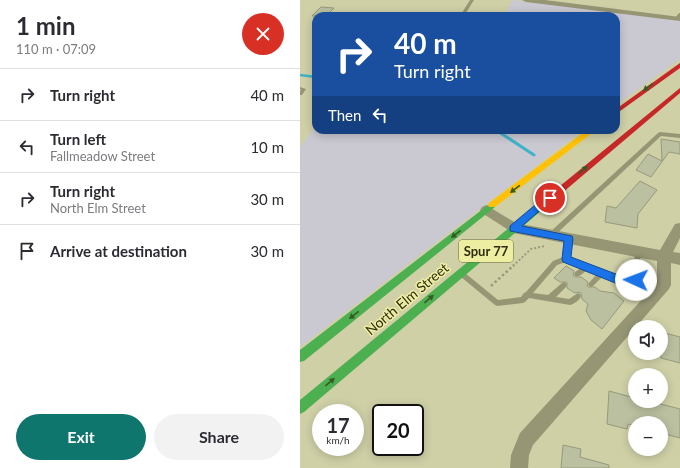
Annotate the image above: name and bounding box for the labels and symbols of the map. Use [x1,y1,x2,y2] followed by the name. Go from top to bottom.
[643,83,654,91] one-way arrow
[577,166,588,175] one-way arrow
[533,181,567,215] pin
[509,185,520,193] one-way arrow
[450,230,461,239] one-way arrow
[459,240,513,262] road number: Spur 77
[362,259,452,338] street label: North Elm Street
[615,259,657,301] position arrow
[424,294,435,303] one-way arrow
[348,310,359,319] one-way arrow
[324,378,335,387] one-way arrow
[372,404,424,456] speed limit sign: 20

